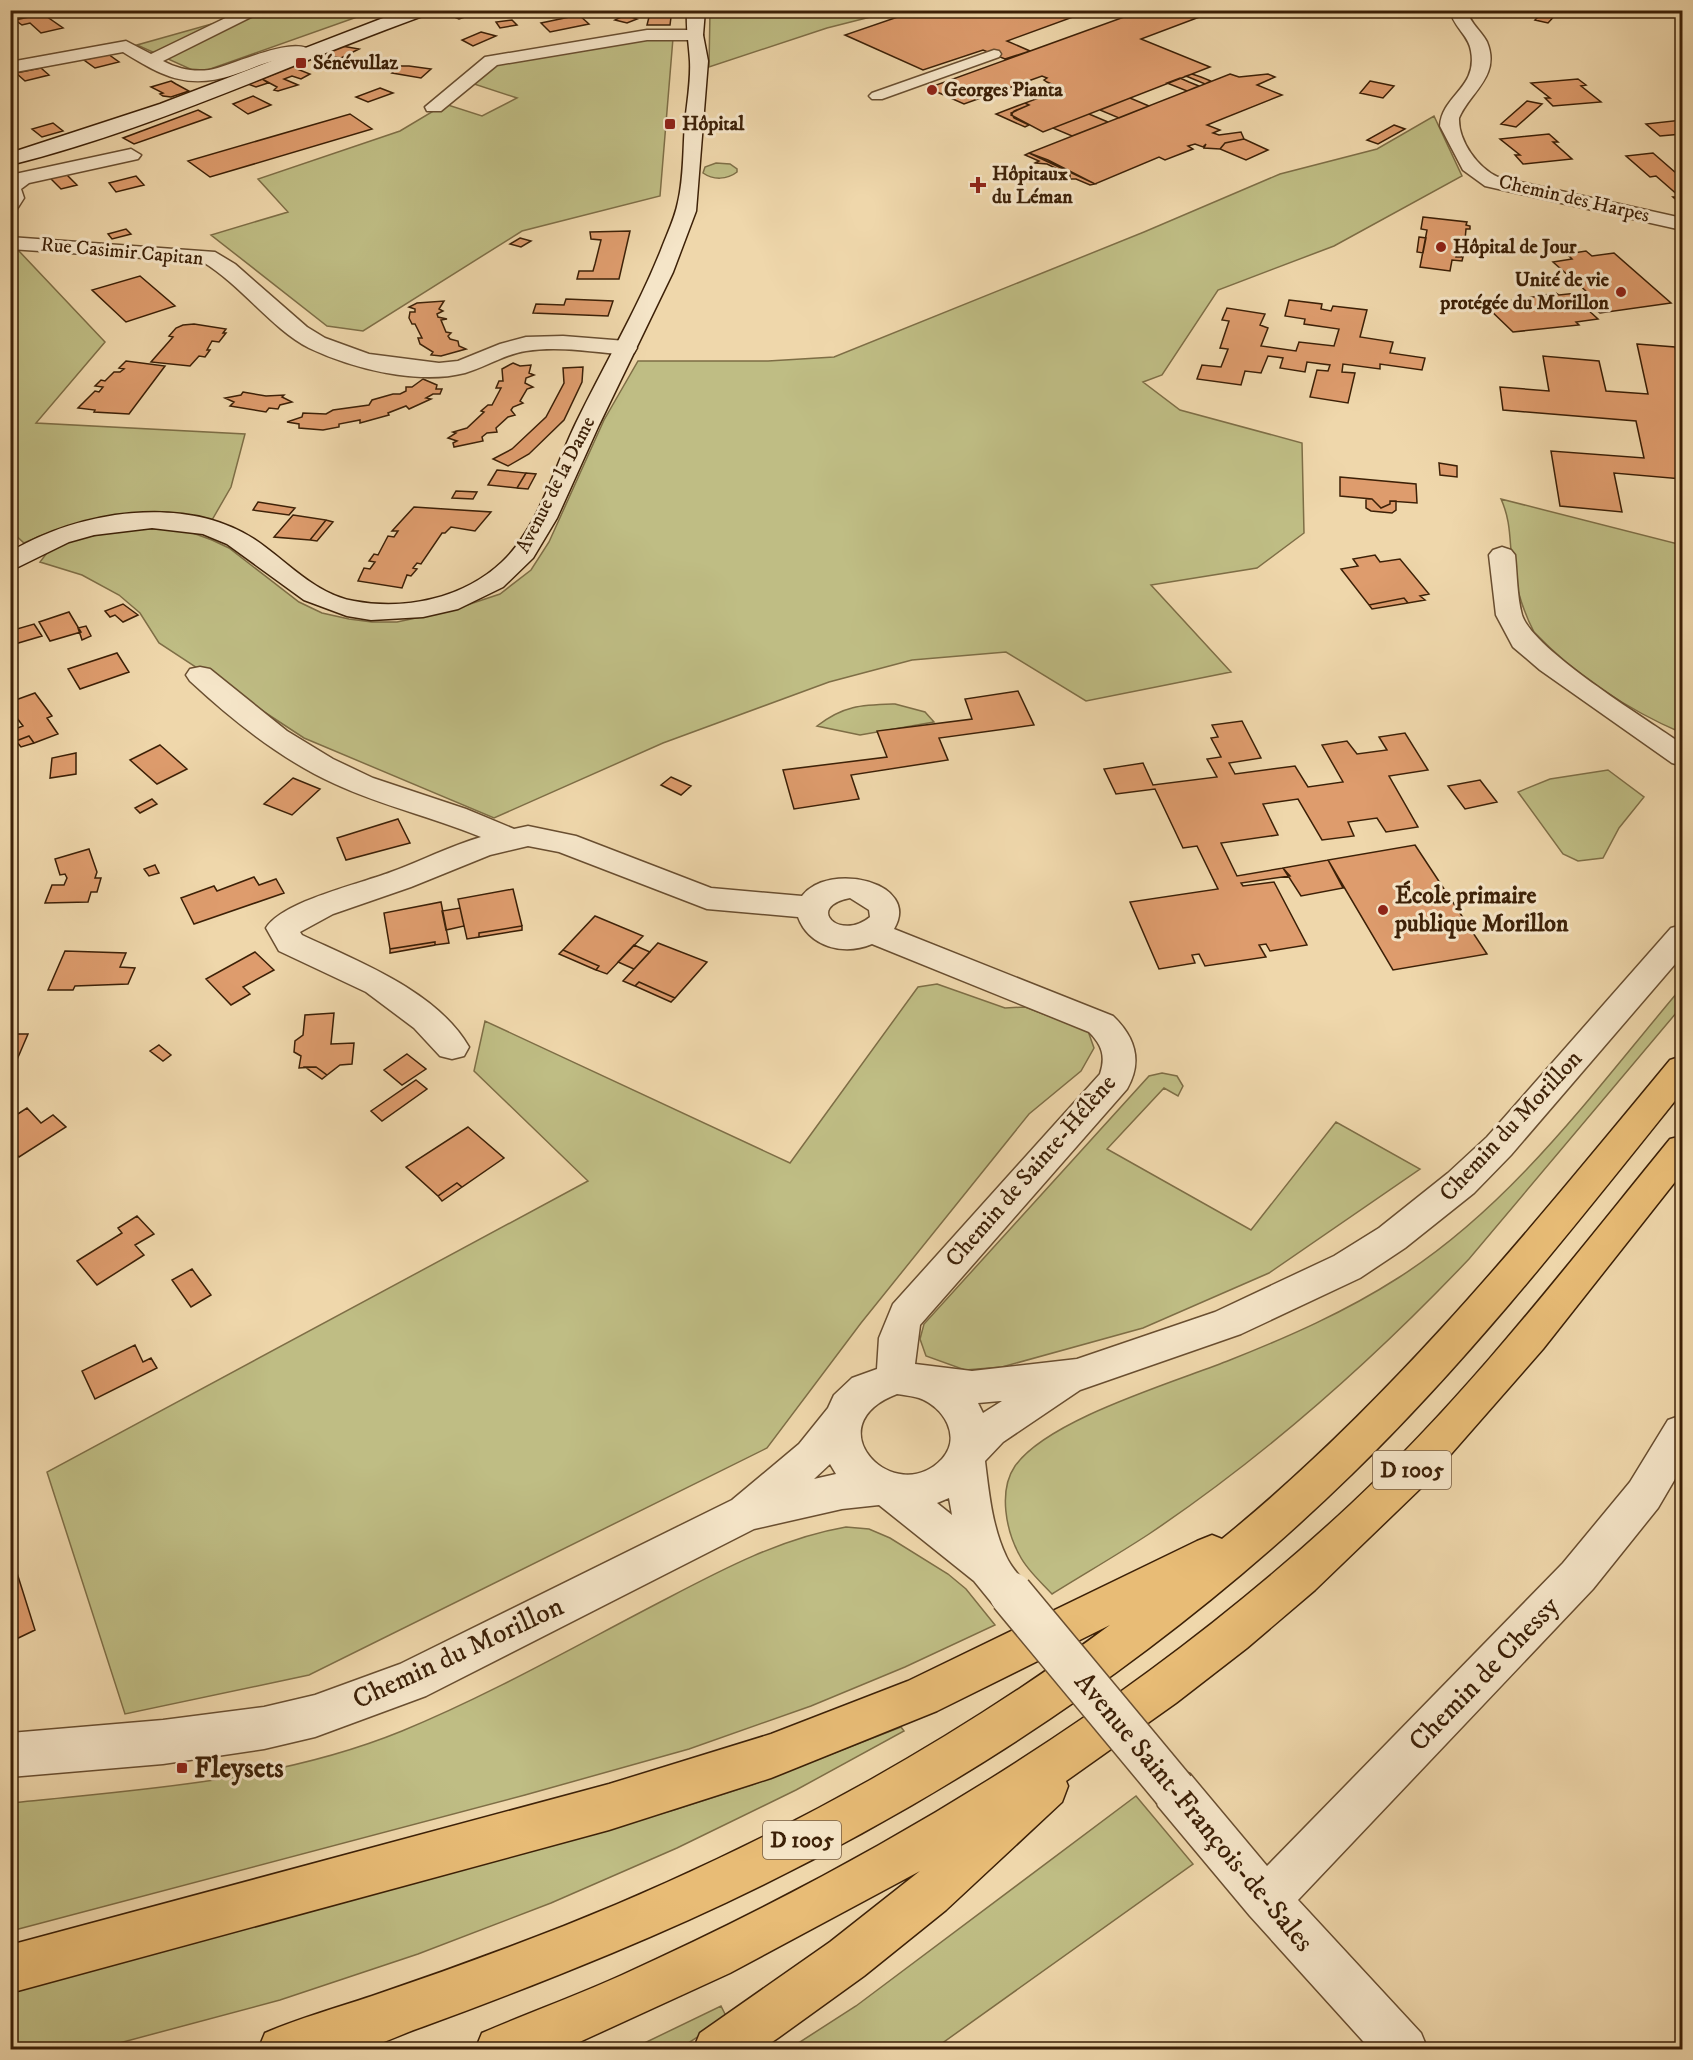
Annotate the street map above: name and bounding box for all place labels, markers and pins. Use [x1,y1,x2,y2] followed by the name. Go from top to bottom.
[313,51,398,76] place label: Sénévullaz
[294,56,308,70] marker: Sénévullaz
[944,78,1063,103] place label: Georges Pianta
[925,83,939,97] marker: Georges Pianta
[682,112,745,137] place label: Hôpital
[663,117,677,131] marker: Hôpital
[992,162,1073,210] place label: Hôpitaux du Léman
[969,176,987,194] marker: Hôpitaux du Léman
[1453,235,1577,260] place label: Hôpital de Jour
[1434,240,1448,254] marker: Hôpital de Jour
[1439,268,1610,316] place label: Unité de vie protégée du Morillon
[1614,285,1628,299] marker: Unité de vie protégée du Morillon
[1394,880,1569,939] place label: École primaire publique Morillon
[1376,903,1390,917] marker: École primaire publique Morillon
[194,1751,284,1786] place label: Fleysets
[175,1761,189,1775] marker: Fleysets

